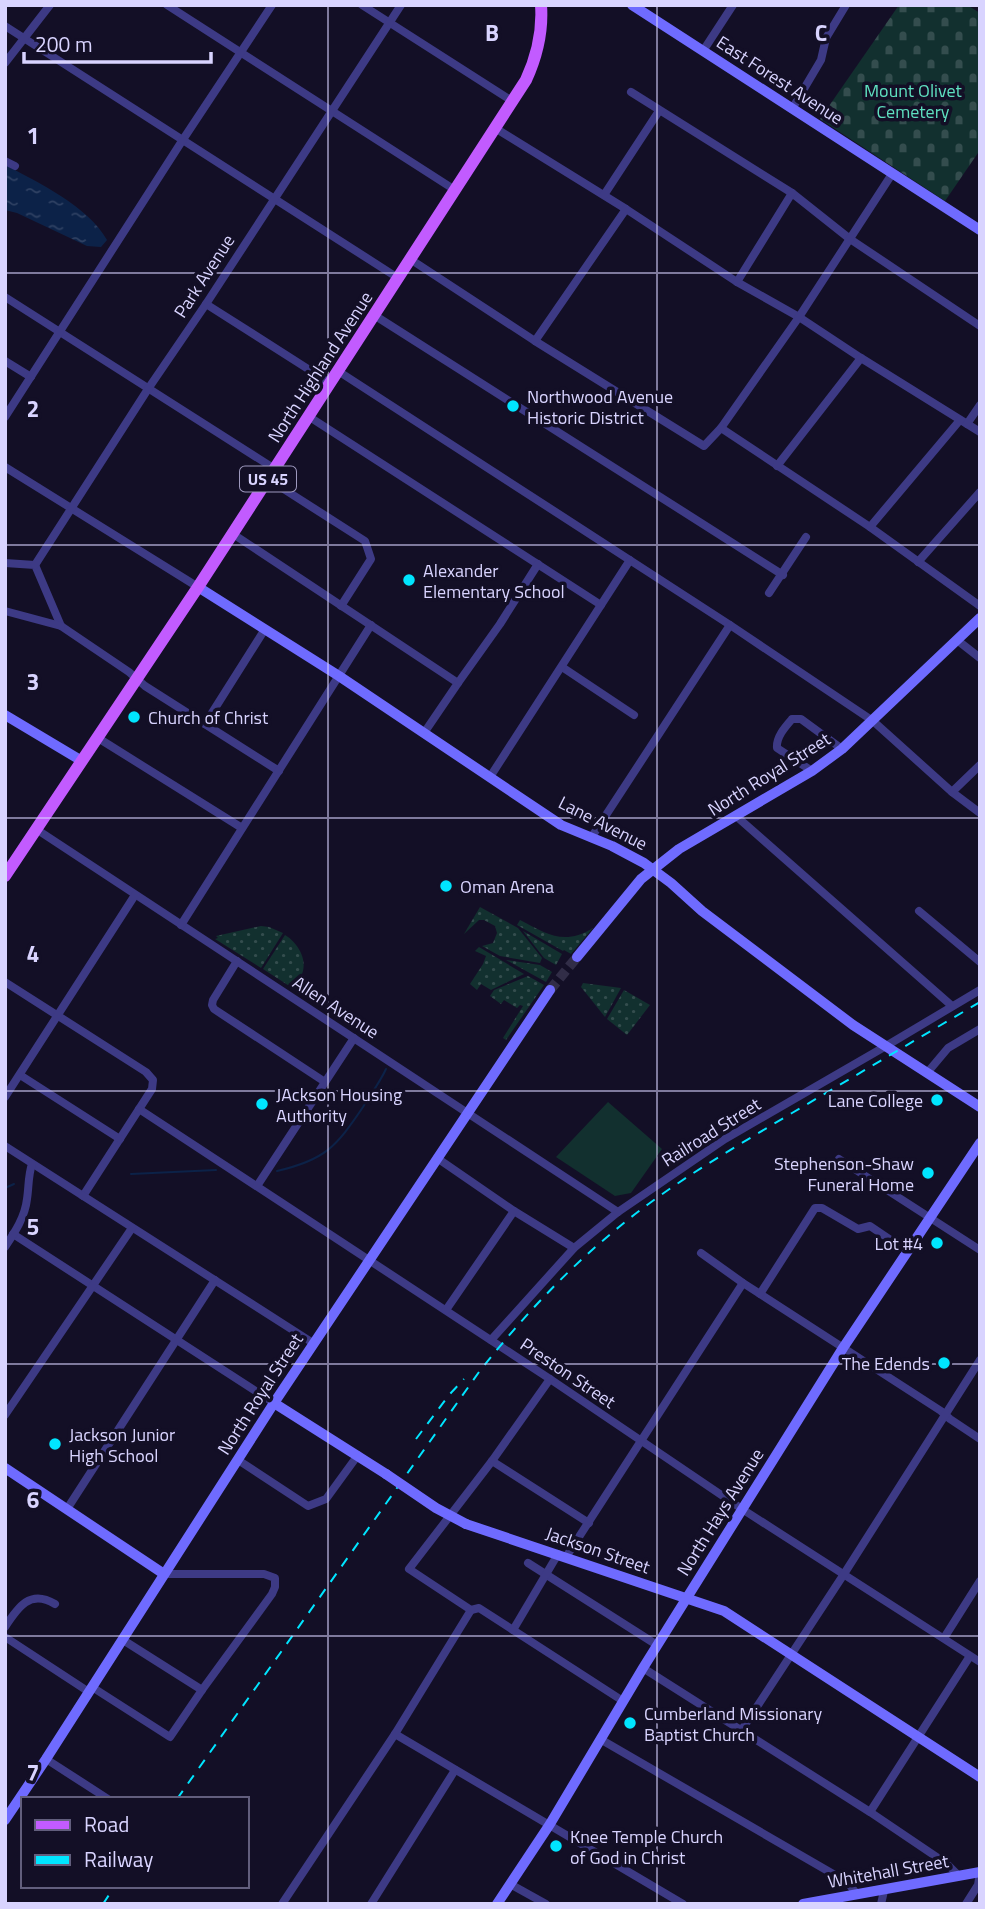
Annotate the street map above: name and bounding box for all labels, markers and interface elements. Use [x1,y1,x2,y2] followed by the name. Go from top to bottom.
[485,15,499,50] text: B
[815,15,827,50] text: C
[24,21,212,65] scale bar
[35,28,92,60] text: 200 m
[711,29,849,131] street label: East Forest Avenue
[864,77,963,125] park label: Mount Olivet Cemetery
[27,118,39,153] text: 1
[167,229,241,323] street label: Park Avenue
[261,286,379,448] street label: North Highland Avenue
[527,383,673,431] place label: Northwood Avenue Historic District
[27,391,39,426] text: 2
[505,398,521,414] marker: Northwood Avenue Historic District
[240,466,296,492] road number: US 45
[423,557,565,605] place label: Alexander Elementary School
[401,572,417,588] marker: Alexander Elementary School
[27,664,39,699] text: 3
[148,704,269,731] place label: Church of Christ
[126,709,142,725] marker: Church of Christ
[702,725,836,823] street label: North Royal Street
[554,789,652,857] street label: Lane Avenue
[460,873,554,900] place label: Oman Arena
[438,878,454,894] marker: Oman Arena
[27,936,39,971] text: 4
[288,969,384,1045] street label: Allen Avenue
[276,1081,402,1129] place label: JAckson Housing Authority
[828,1087,923,1114] place label: Lane College
[656,1090,766,1173] street label: Railroad Street
[929,1092,945,1108] marker: Lane College
[254,1096,270,1112] marker: JAckson Housing Authority
[774,1150,914,1198] place label: Stephenson-Shaw Funeral Home
[920,1165,936,1181] marker: Stephenson-Shaw Funeral Home
[27,1209,39,1244] text: 5
[875,1230,923,1257] place label: Lot #4
[929,1235,945,1251] marker: Lot #4
[211,1327,310,1460] street label: North Royal Street
[515,1331,622,1415] street label: Preston Street
[842,1350,930,1377] place label: The Edends
[936,1355,952,1371] marker: The Edends
[69,1421,175,1469] place label: Jackson Junior High School
[47,1436,63,1452] marker: Jackson Junior High School
[670,1443,770,1581] street label: North Hays Avenue
[27,1482,40,1517] text: 6
[542,1520,654,1581] street label: Jackson Street
[644,1700,822,1748] place label: Cumberland Missionary Baptist Church
[622,1715,638,1731] marker: Cumberland Missionary Baptist Church
[27,1755,39,1790] text: 7
[21,1797,248,1888] legend
[84,1808,129,1840] text: Road
[570,1823,723,1871] place label: Knee Temple Church of God in Christ
[548,1838,564,1854] marker: Knee Temple Church of God in Christ
[84,1843,153,1875] text: Railway
[825,1847,951,1895] street label: Whitehall Street

